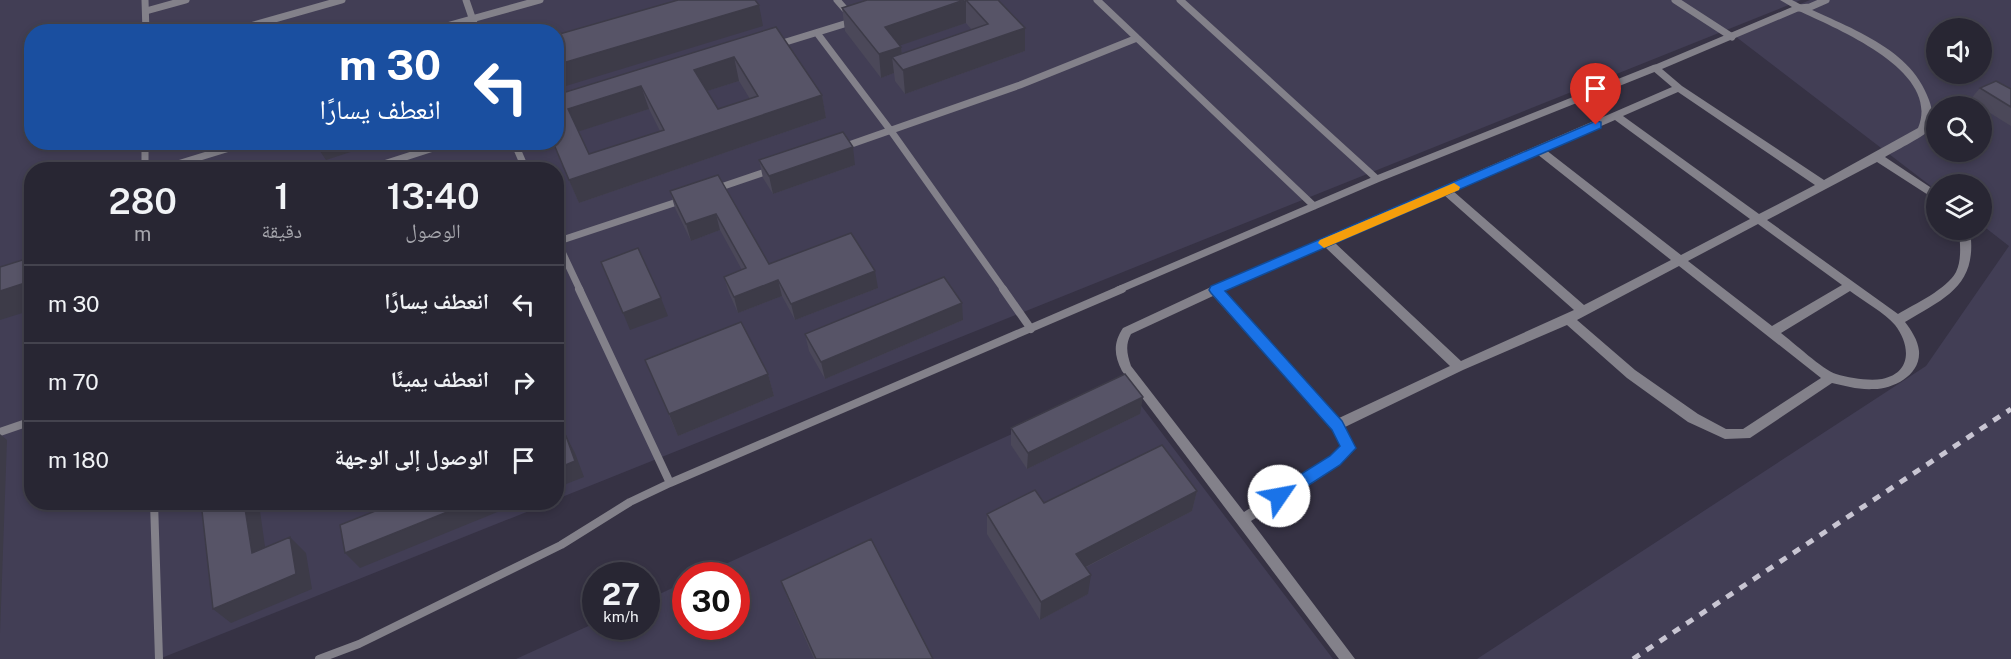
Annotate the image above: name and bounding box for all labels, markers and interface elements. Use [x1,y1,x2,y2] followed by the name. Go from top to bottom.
[1926,18,1992,240] map controls
[1926,18,1992,84] button: sound
[339,40,441,89] text: 30 m
[462,48,540,126] icon: left
[1570,63,1621,125] pin
[1579,72,1612,105] icon: arrive
[320,93,441,125] text: انعطف يسارًا
[1926,96,1992,162] button: search
[1926,174,1992,240] button: layers
[274,175,289,217] text: 1
[387,175,480,217] text: 13:40
[108,180,177,222] text: 280
[261,219,302,243] text: دقيقة
[405,219,461,243] text: الوصول
[134,222,151,246] text: m
[384,288,489,314] text: انعطف يسارًا
[507,288,540,321] icon: left
[48,291,100,317] text: 30 m
[391,366,489,392] text: انعطف يمينًا
[507,366,540,399] icon: right
[48,369,99,395] text: 70 m
[334,444,489,470] text: الوصول إلى الوجهة
[507,444,540,477] icon: arrive
[48,447,109,473] text: 180 m
[1247,464,1311,528] position arrow
[672,562,750,640] speed limit sign: 30
[602,576,640,612] text: 27
[603,608,639,625] text: km/h

